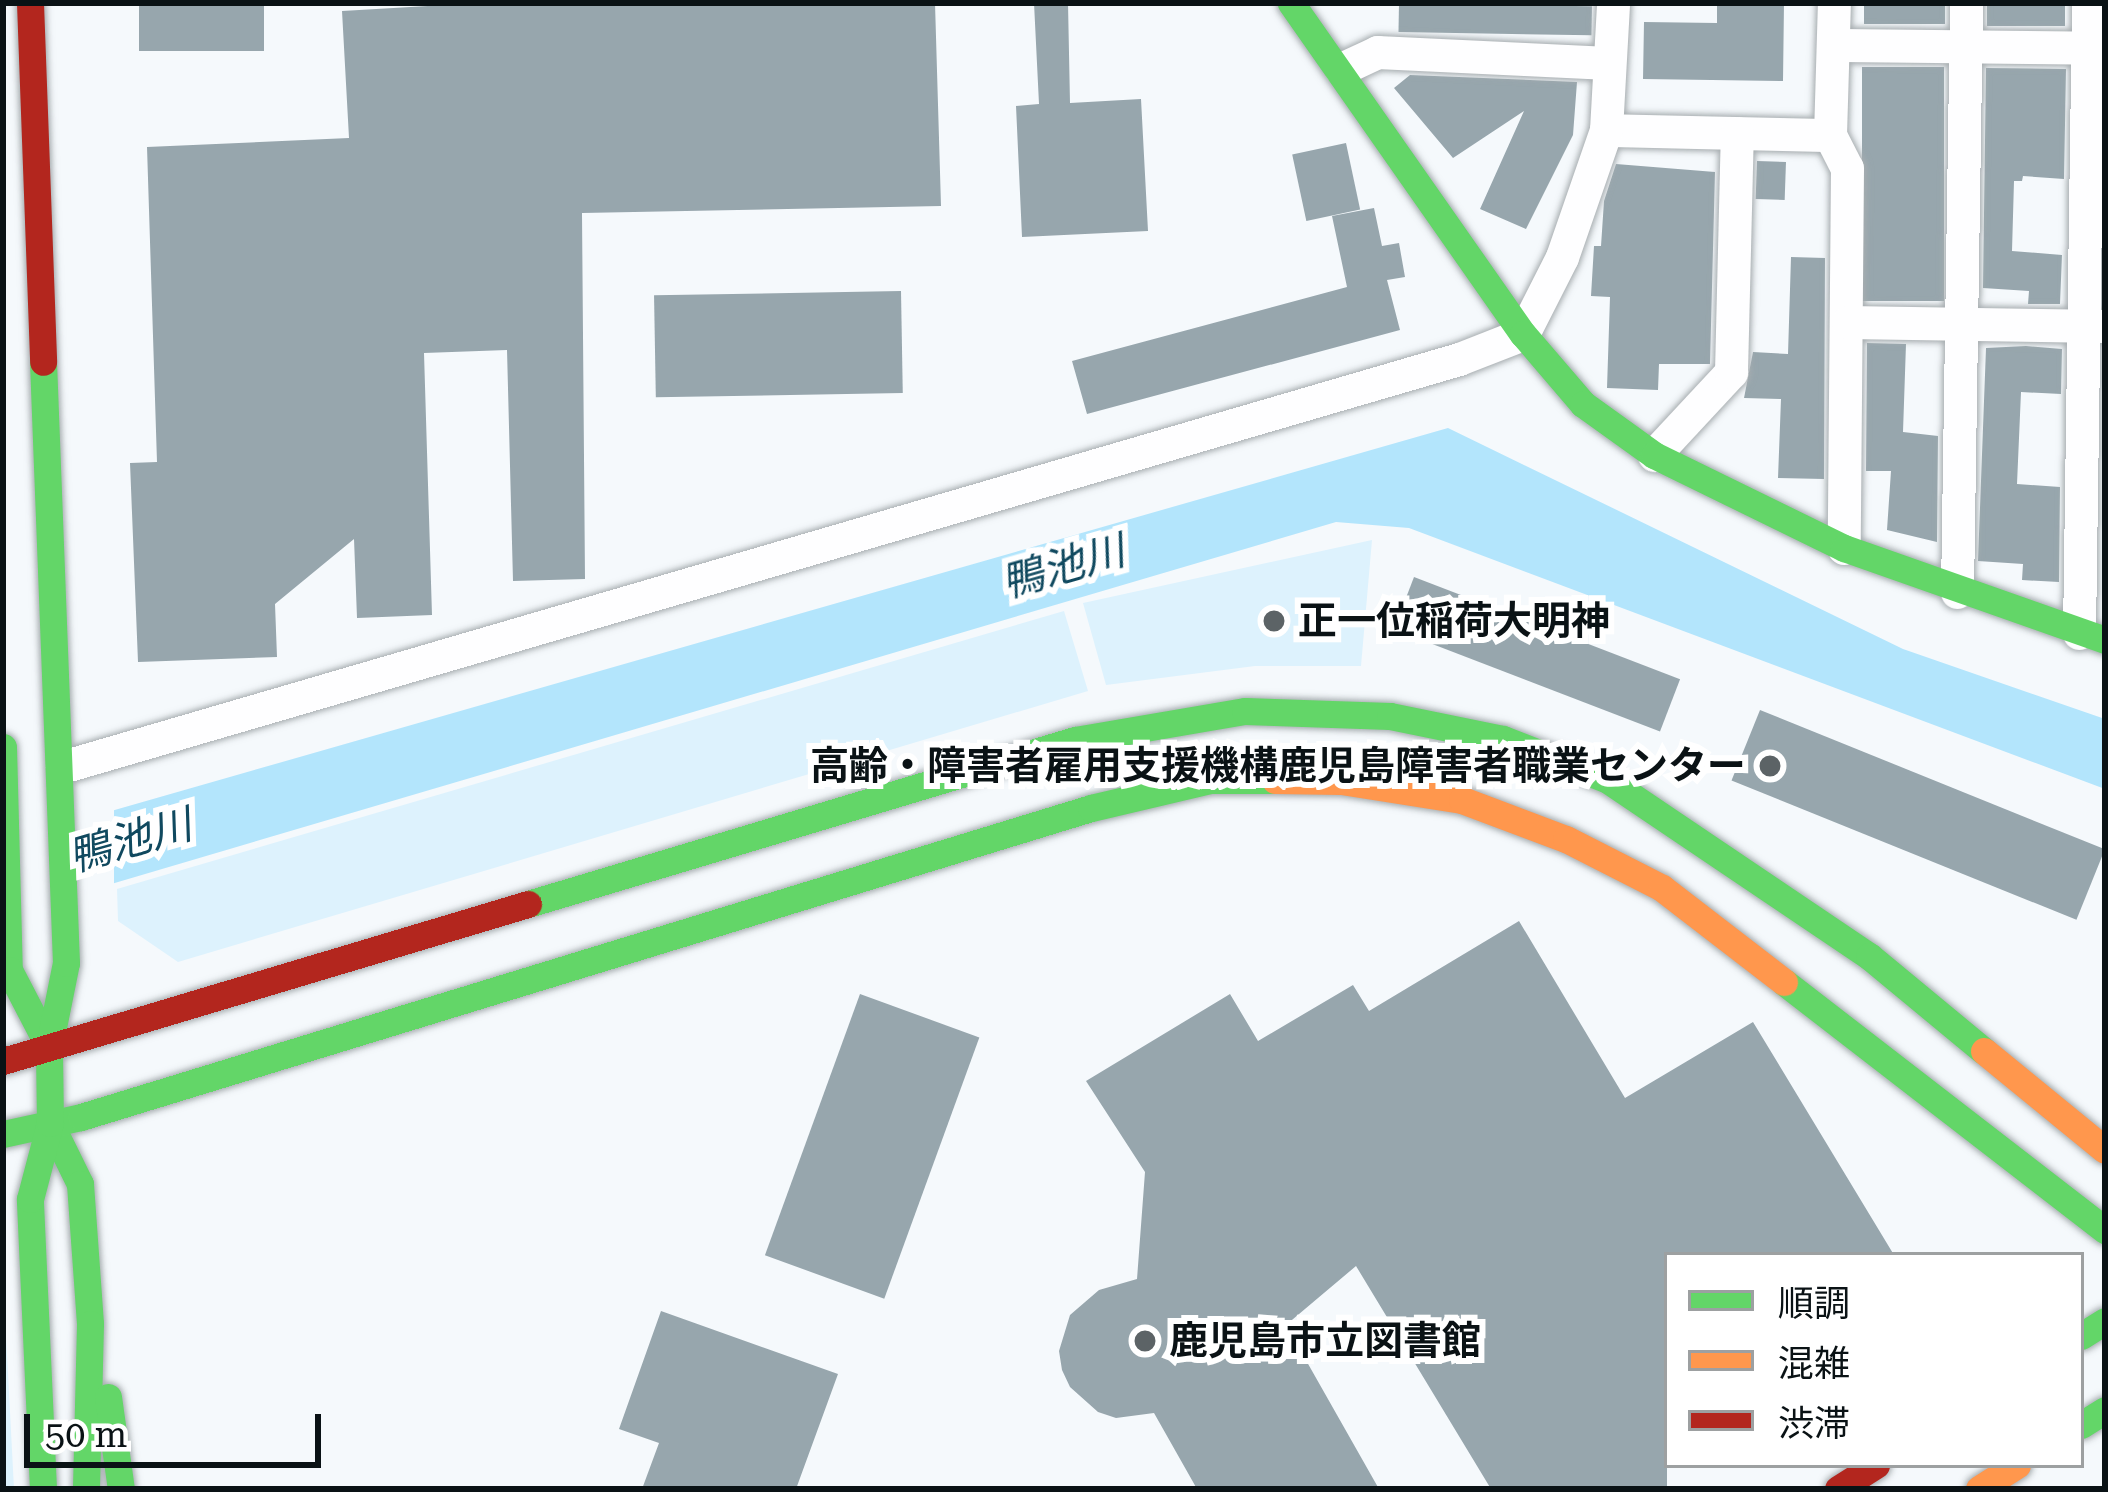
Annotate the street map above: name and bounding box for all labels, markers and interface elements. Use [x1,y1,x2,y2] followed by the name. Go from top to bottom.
[995,525,1131,609] water label: 鴨池川
[1298,598,1610,644] place label: 正一位稲荷大明神
[1261,608,1287,634] marker: 正一位稲荷大明神
[810,743,1746,789] place label: 高齢・障害者雇用支援機構鹿児島障害者職業センター
[1757,753,1783,779] marker: 高齢・障害者雇用支援機構鹿児島障害者職業センター
[62,799,198,883] water label: 鴨池川
[1664,1252,2084,1468] legend
[1778,1283,1850,1325] text: 順調
[1169,1318,1481,1364] place label: 鹿児島市立図書館
[1132,1328,1158,1354] marker: 鹿児島市立図書館
[1778,1343,1850,1385] text: 混雑
[30,1390,327,1464] scale bar
[1778,1403,1850,1445] text: 渋滞
[45,1414,127,1456] text: 50 m

